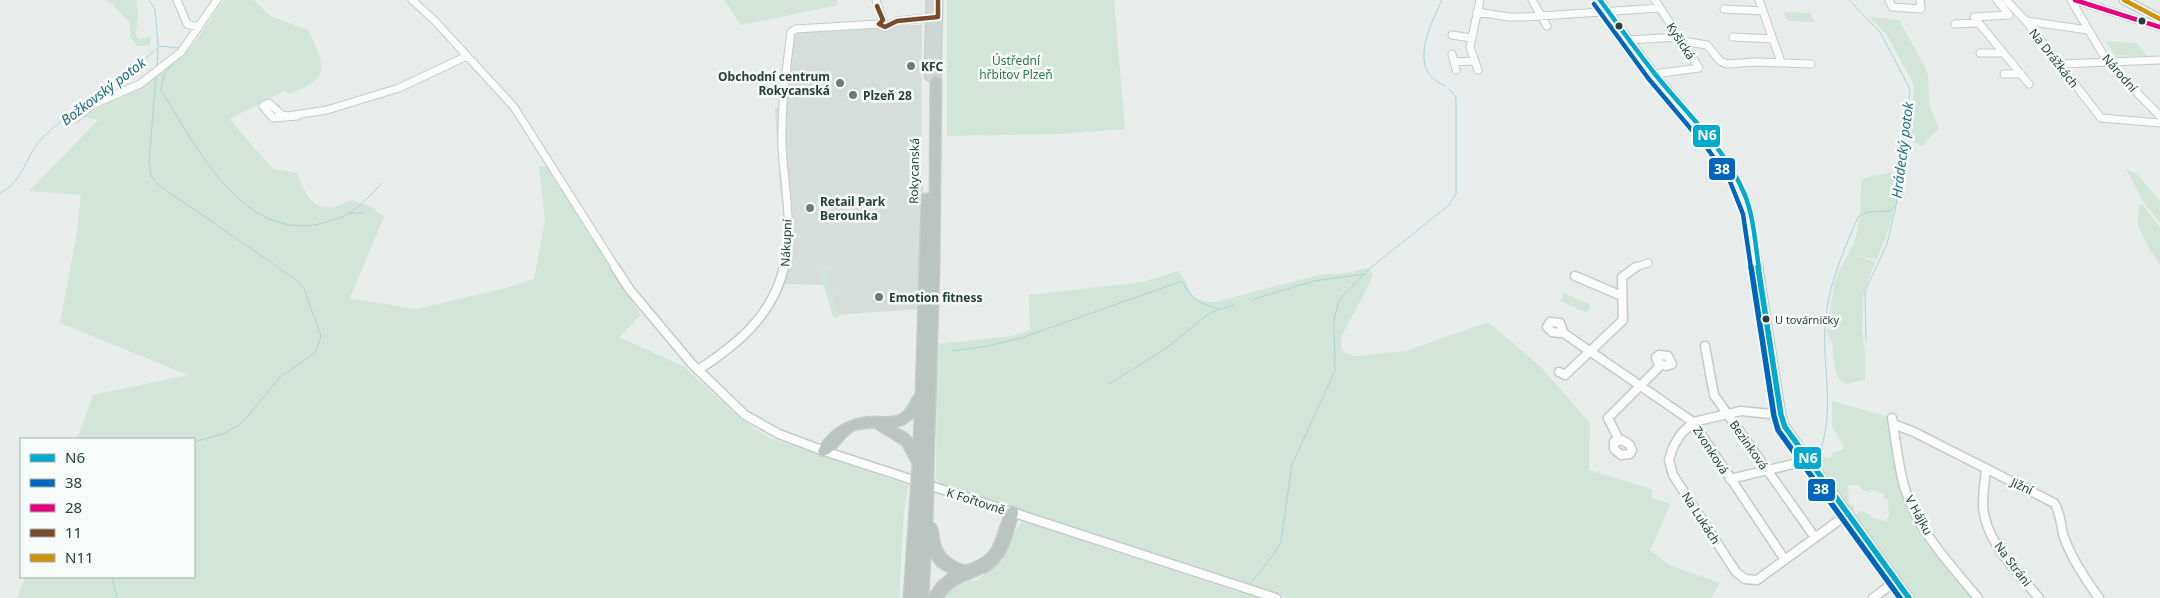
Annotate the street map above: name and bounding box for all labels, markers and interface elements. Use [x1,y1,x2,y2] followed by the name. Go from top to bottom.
[2137,16,2147,26] unlabelled marker
[1663,19,1699,63] street label: Kyšická
[1614,21,1624,31] unlabelled marker
[2025,25,2083,91] street label: Na Drážkách
[2099,50,2142,97] street label: Národní
[57,52,150,129] water label: Božkovský potok
[979,52,1053,83] park label: Ústřední hřbitov Plzeň
[921,58,944,75] place label: KFC
[905,60,917,72] marker: KFC
[718,68,830,99] place label: Obchodní centrum Rokycanská
[834,77,846,89] marker: Obchodní centrum Rokycanská
[863,87,912,104] place label: Plzeň 28
[847,89,859,101] marker: Plzeň 28
[1887,100,1917,199] water label: Hrádecký potok
[1692,124,1721,148] line badge: N6
[1697,125,1717,144] text: N6
[905,138,923,204] street label: Rokycanská
[1708,157,1736,181] line badge: 38
[1714,159,1730,178] text: 38
[820,193,886,224] place label: Retail Park Berounka
[804,202,816,214] marker: Retail Park Berounka
[776,218,796,267] street label: Nákupní
[889,289,983,306] place label: Emotion fitness
[873,291,885,303] marker: Emotion fitness
[1775,312,1839,327] place label: U továrničky
[1761,314,1771,324] marker: U továrničky
[1726,417,1772,473] street label: Bezinková
[1689,423,1733,477] street label: Zvonková
[20,438,195,578] legend
[1793,446,1822,470] line badge: N6
[65,447,85,467] text: N6
[1798,448,1818,467] text: N6
[65,472,82,492] text: 38
[2007,473,2037,499] street label: Jižní
[1807,478,1836,502] line badge: 38
[1813,479,1829,498] text: 38
[945,484,1008,519] street label: K Fořtovně
[1678,489,1724,547] street label: Na Lukách
[1901,492,1937,538] street label: V Hájku
[65,497,82,517] text: 28
[65,522,82,542] text: 11
[1991,538,2035,590] street label: Na Stráni
[65,547,94,567] text: N11

